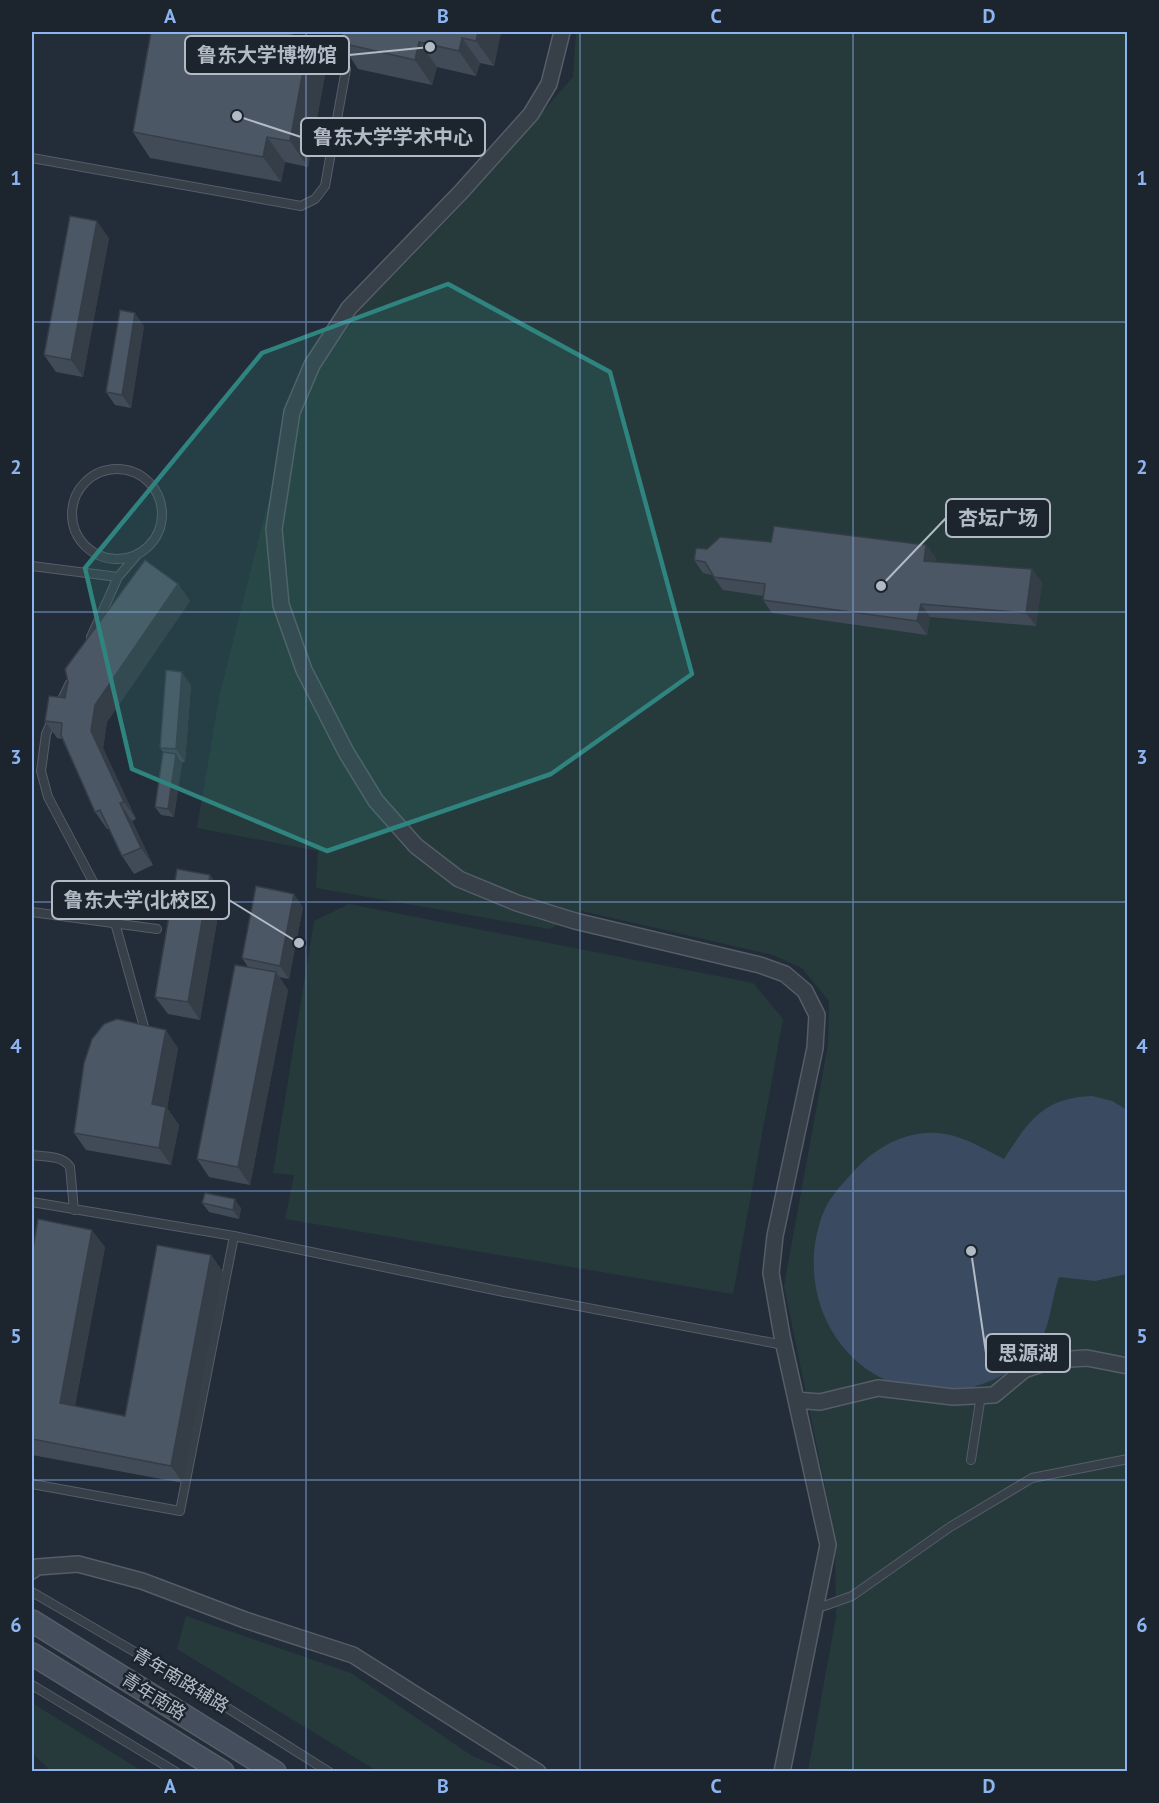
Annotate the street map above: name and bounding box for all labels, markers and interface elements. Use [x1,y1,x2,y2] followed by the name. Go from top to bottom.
[164,3,177,29] text: A
[437,3,449,29] text: B
[710,3,722,29] text: C
[983,3,996,29] text: D
[185,36,349,74] callout: 鲁东大学博物馆
[197,42,337,68] text: 鲁东大学博物馆
[301,118,485,156] callout: 鲁东大学学术中心
[313,124,473,150] text: 鲁东大学学术中心
[10,165,22,191] text: 1
[1136,165,1148,191] text: 1
[10,454,22,480] text: 2
[1136,454,1148,480] text: 2
[946,499,1050,537] callout: 杏坛广场
[958,505,1038,531] text: 杏坛广场
[10,744,22,770] text: 3
[1136,744,1148,770] text: 3
[52,881,229,919] callout: 鲁东大学(北校区)
[63,887,217,913] text: 鲁东大学(北校区)
[10,1033,22,1059] text: 4
[1136,1033,1148,1059] text: 4
[10,1323,22,1349] text: 5
[1136,1323,1148,1349] text: 5
[986,1334,1070,1372] callout: 思源湖
[998,1340,1058,1366] text: 思源湖
[10,1612,22,1638] text: 6
[1136,1612,1148,1638] text: 6
[129,1643,233,1717] street label: 青年南路辅路
[118,1668,190,1724] street label: 青年南路
[164,1773,177,1799] text: A
[437,1773,449,1799] text: B
[710,1773,722,1799] text: C
[983,1773,996,1799] text: D

